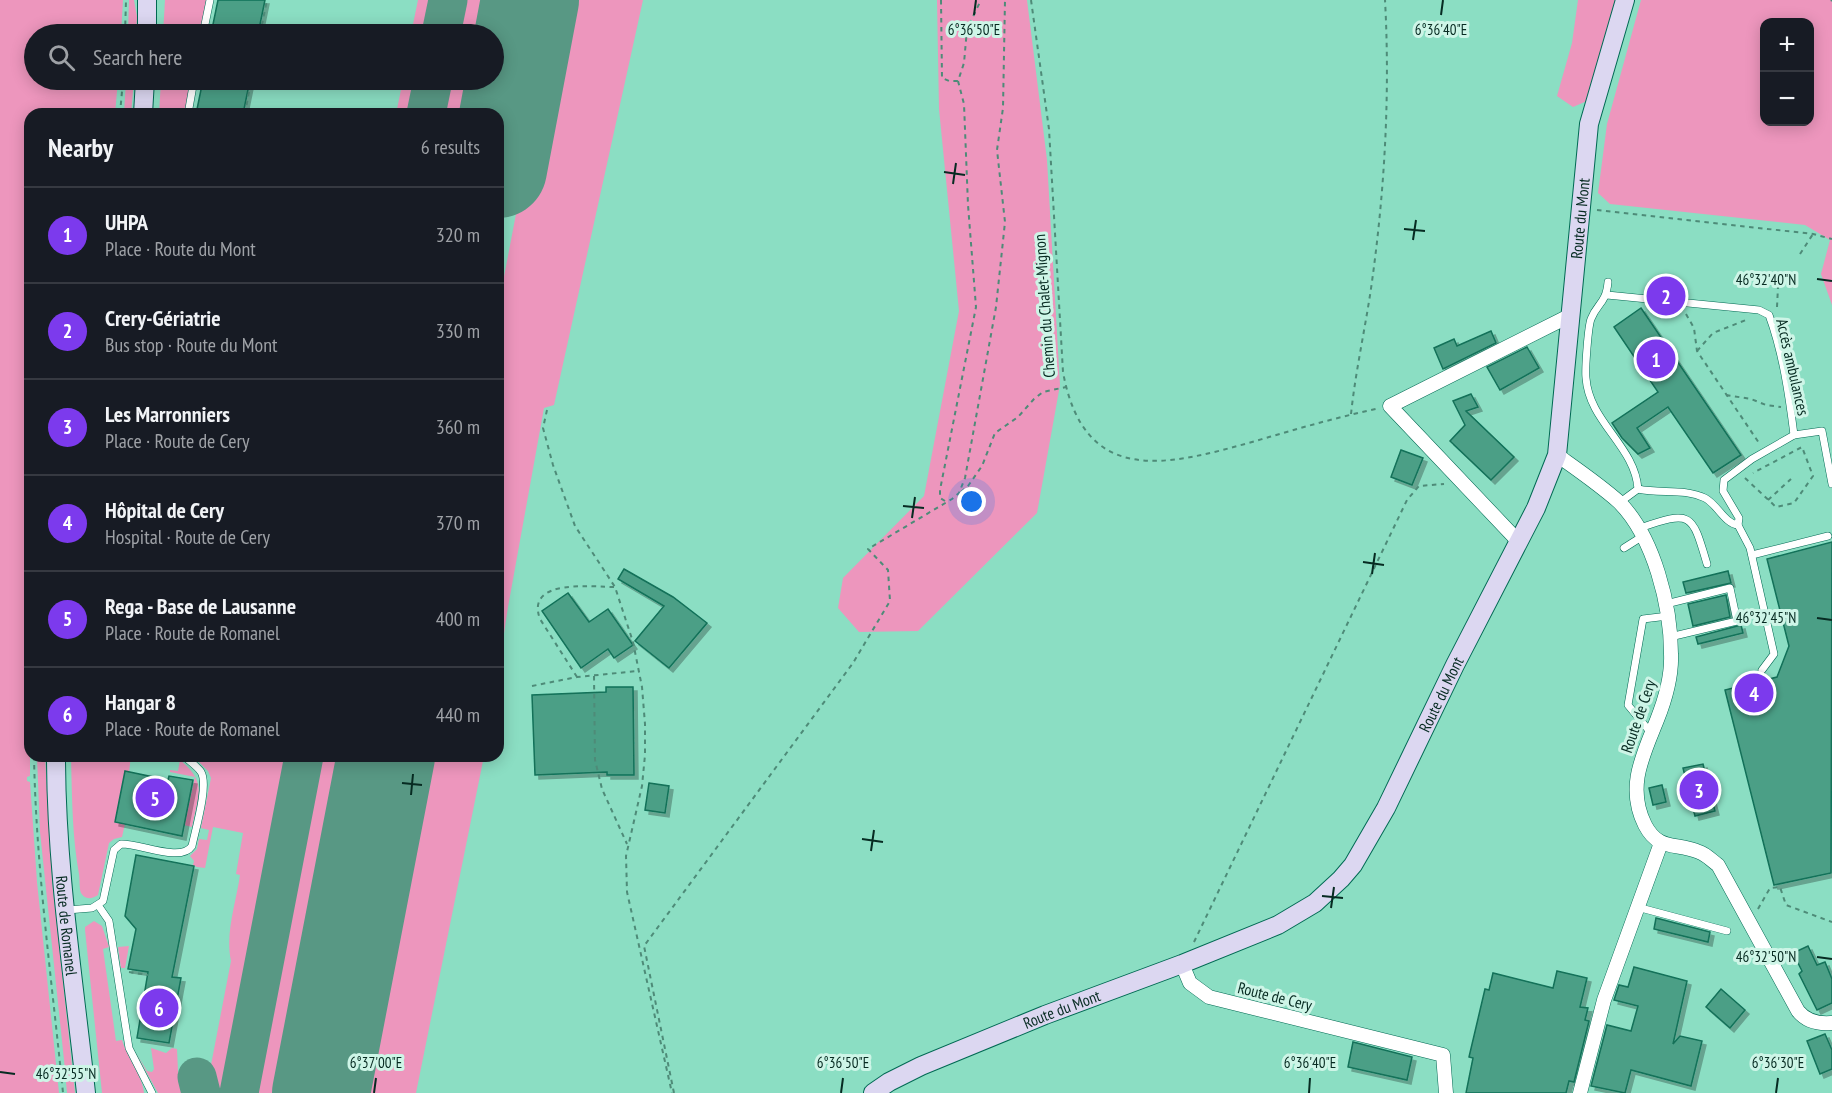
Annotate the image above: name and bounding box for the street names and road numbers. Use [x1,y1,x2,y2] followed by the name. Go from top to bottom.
[1566,176,1594,260] street label: Route du Mont
[1029,234,1059,378] street label: Chemin du Chalet-Mignon
[1772,317,1814,417] street label: Accès ambulances
[1414,653,1468,735] street label: Route du Mont
[1616,677,1660,755] street label: Route de Cery
[52,875,82,977] street label: Route de Romanel
[1236,977,1314,1015] street label: Route de Cery
[1020,985,1104,1033] street label: Route du Mont

